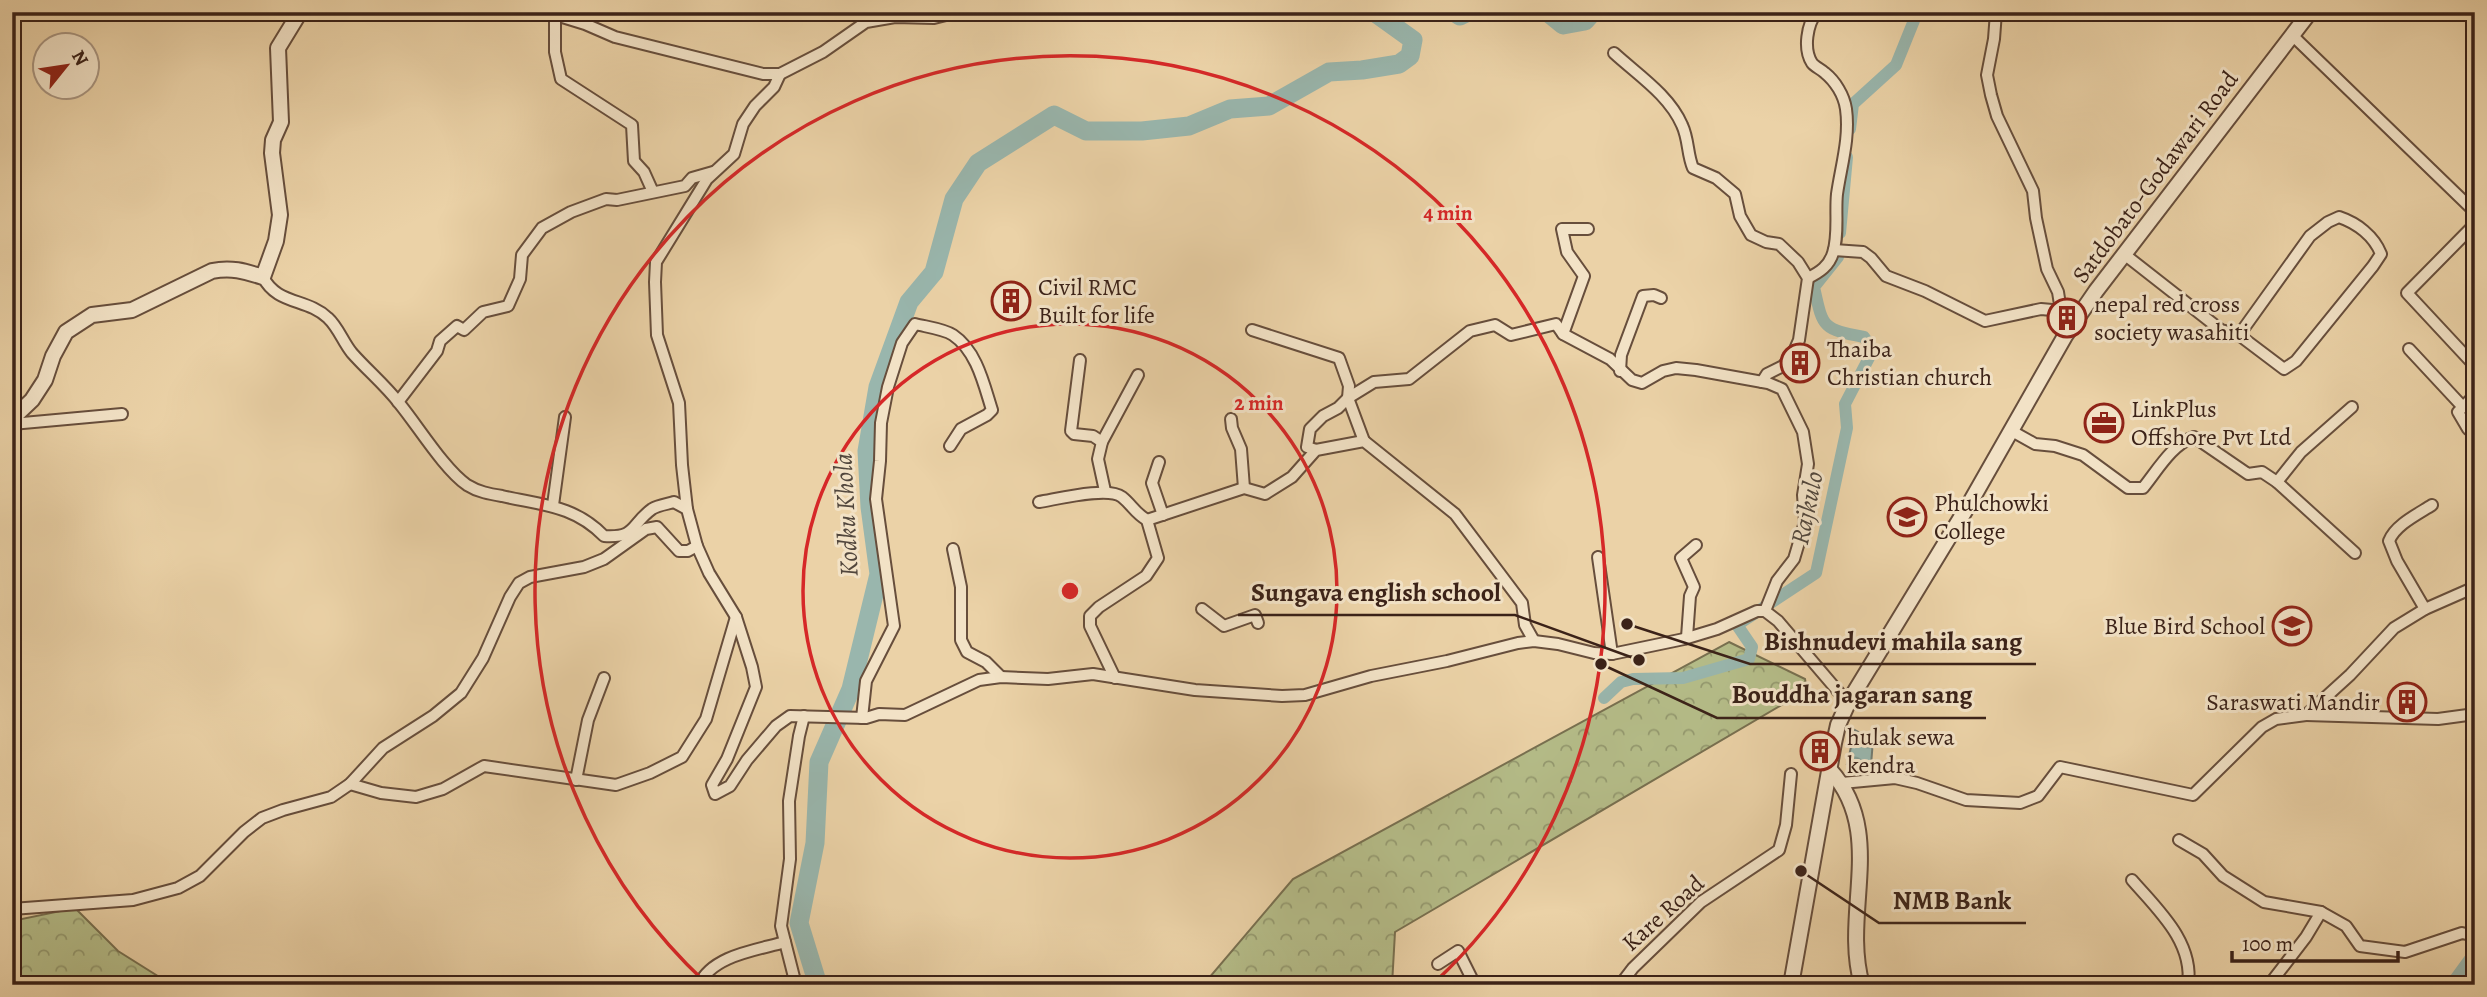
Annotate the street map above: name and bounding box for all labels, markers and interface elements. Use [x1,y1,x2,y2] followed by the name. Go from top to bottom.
[32,32,102,102] north arrow
[65,46,95,71] text: N
[2065,64,2245,290] street label: Satdobato-Godawari Road
[1423,199,1473,227] text: 4 min
[1038,271,1155,331] place label: Civil RMC Built for life
[990,280,1032,322] building icon: Civil RMC Built for life
[2094,288,2250,348] place label: nepal red cross society wasahiti
[2046,297,2088,339] building icon: nepal red cross society wasahiti
[1827,333,1992,393] place label: Thaiba Christian church
[1779,342,1821,384] building icon: Thaiba Christian church
[1234,389,1284,417] text: 2 min
[2131,393,2292,453] place label: LinkPlus Offshore Pvt Ltd
[2083,402,2125,444] office icon: LinkPlus Offshore Pvt Ltd
[825,452,867,578] water label: Kodku Khola
[1782,468,1832,548] water label: Rajkulo
[1934,487,2049,547] place label: Phulchowki College
[1886,496,1928,538] school or university icon: Phulchowki College
[1238,568,1515,615] callout: Sungava english school
[1251,575,1501,610] text: Sungava english school
[1058,579,1082,603] centre of rings
[2271,605,2313,647] school or university icon: Blue Bird School
[2104,610,2265,642] place label: Blue Bird School
[1750,617,2036,664] callout: Bishnudevi mahila sang
[1764,624,2023,659] text: Bishnudevi mahila sang
[1717,671,1986,718] callout: Bouddha jagaran sang
[1731,677,1973,712] text: Bouddha jagaran sang
[2386,681,2428,723] building icon: Saraswati Mandir
[2206,686,2380,718] place label: Saraswati Mandir
[1847,721,1955,781] place label: hulak sewa kendra
[1799,730,1841,772] building icon: hulak sewa kendra
[1615,867,1711,958] street label: Kare Road
[1879,876,2026,923] callout: NMB Bank
[1893,883,2012,918] text: NMB Bank
[2232,920,2398,964] scale bar
[2242,930,2293,958] text: 100 m

